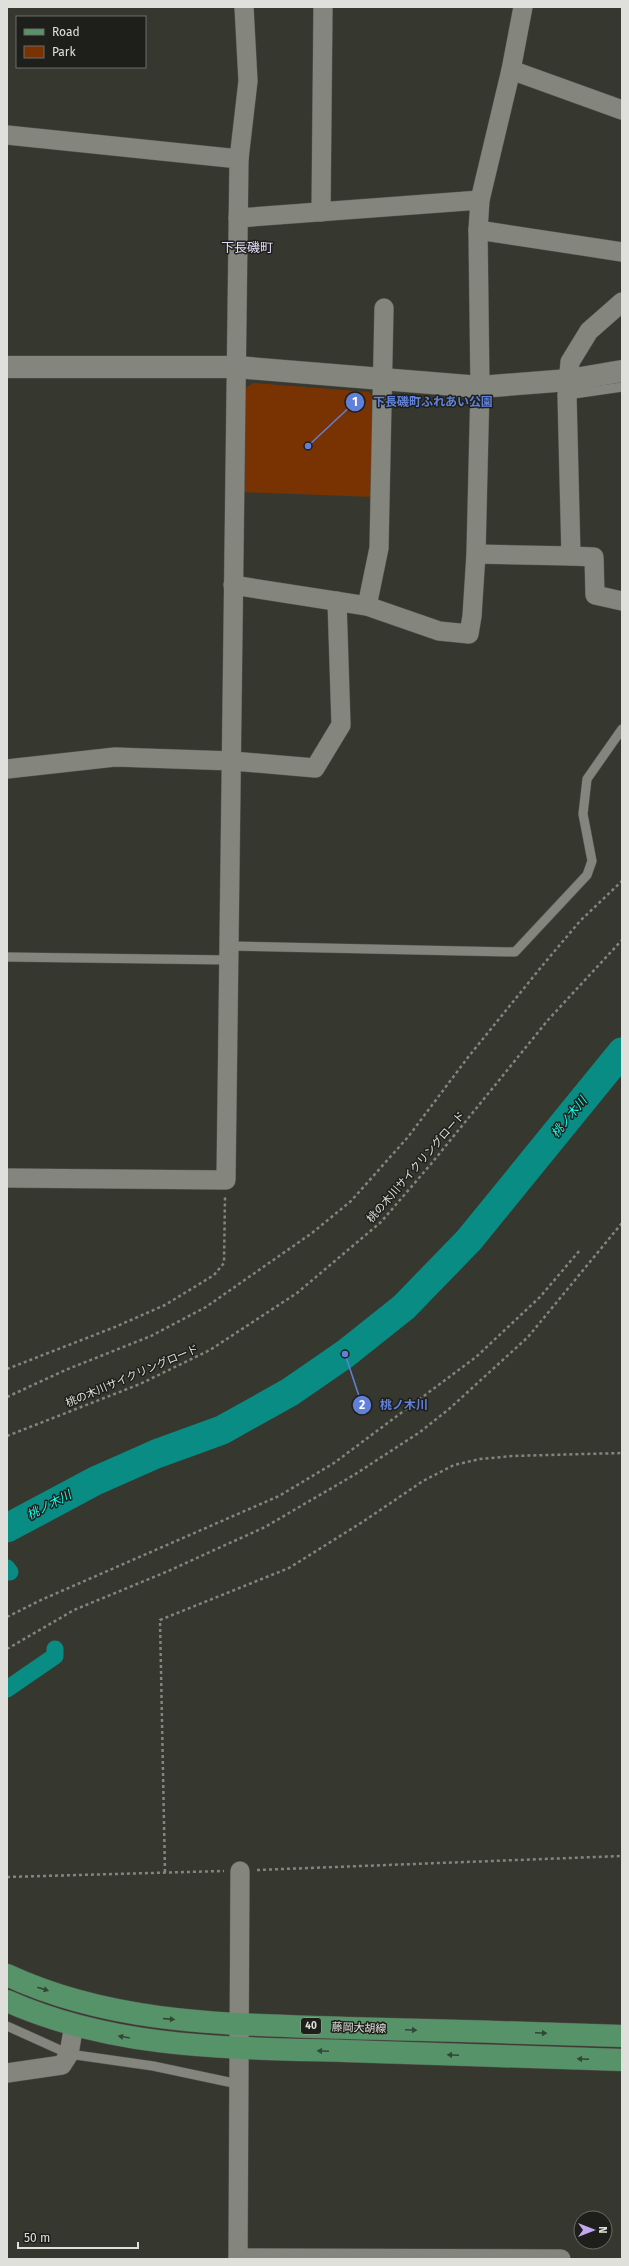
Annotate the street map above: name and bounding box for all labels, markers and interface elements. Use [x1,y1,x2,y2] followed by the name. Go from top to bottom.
[16,16,146,68] legend
[52,25,80,39] text: Road
[52,45,76,59] text: Park
[221,240,273,255] district label: 下長磯町
[345,390,501,414] callout: 下長磯町ふれあい公園
[352,395,358,409] text: 1
[373,395,493,409] text: 下長磯町ふれあい公園
[548,1092,591,1140] water label: 桃ノ木川
[364,1109,468,1225] street label: 桃の木川サイクリングロード
[64,1342,200,1410] street label: 桃の木川サイクリングロード
[352,1393,436,1417] callout: 桃ノ木川
[359,1398,365,1412] text: 2
[380,1398,428,1412] text: 桃ノ木川
[25,1487,75,1522] water label: 桃ノ木川
[38,1987,50,1993] one-way arrow
[163,2016,175,2023] one-way arrow
[301,2018,321,2034] road number: 40
[331,2021,387,2035] street label: 藤岡大胡線
[405,2026,417,2033] one-way arrow
[535,2030,547,2037] one-way arrow
[118,2034,130,2040] one-way arrow
[316,2048,329,2054] one-way arrow
[446,2052,459,2058] one-way arrow
[577,2055,589,2062] one-way arrow
[573,2210,613,2250] north arrow
[18,2224,138,2250] scale bar
[596,2226,609,2234] text: N
[24,2231,50,2245] text: 50 m

